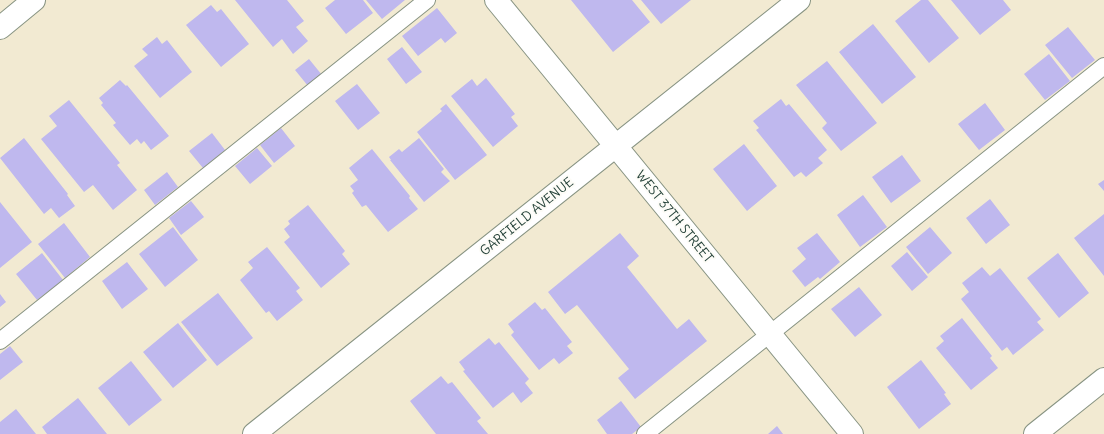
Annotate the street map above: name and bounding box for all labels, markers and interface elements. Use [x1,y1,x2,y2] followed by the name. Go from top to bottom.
[632,168,716,266] street label: WEST 37TH STREET
[477,175,577,259] street label: GARFIELD AVENUE

